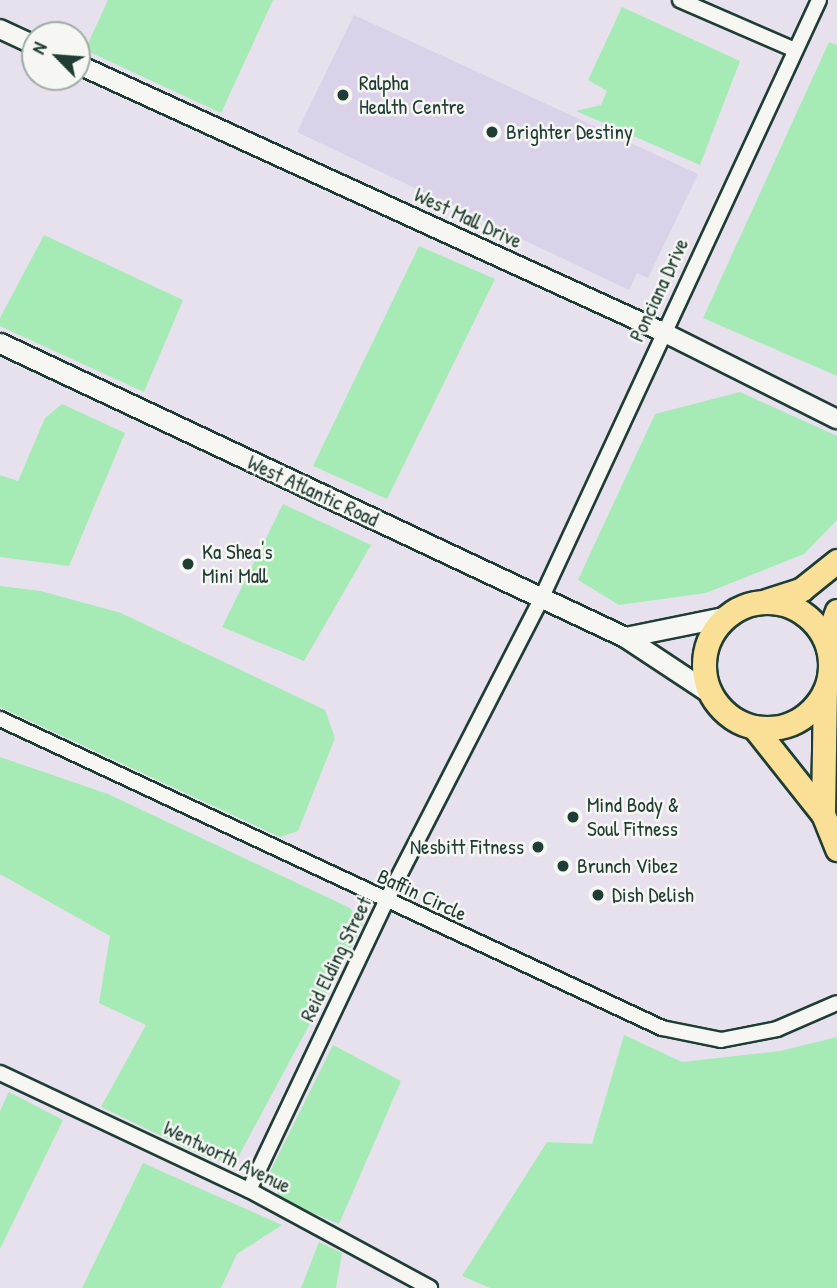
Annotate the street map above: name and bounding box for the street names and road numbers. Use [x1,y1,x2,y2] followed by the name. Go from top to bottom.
[410,182,526,254] street label: West Mall Drive
[624,234,694,346] street label: Ponciana Drive
[244,450,382,532] street label: West Atlantic Road
[373,863,471,927] street label: Baffin Circle
[295,892,377,1026] street label: Reid Elding Street
[159,1115,295,1199] street label: Wentworth Avenue

